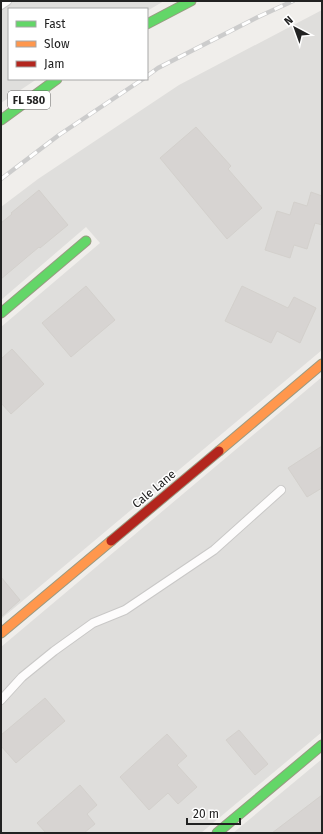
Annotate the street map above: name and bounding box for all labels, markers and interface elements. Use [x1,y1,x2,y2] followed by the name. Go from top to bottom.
[8,8,148,80] legend
[275,8,315,48] north arrow
[282,14,296,28] text: N
[44,17,66,31] text: Fast
[44,37,70,51] text: Slow
[44,57,64,71] text: Jam
[8,91,50,109] road number: FL 580
[130,467,178,511] street label: Cale Lane
[187,800,240,826] scale bar
[193,807,219,821] text: 20 m

